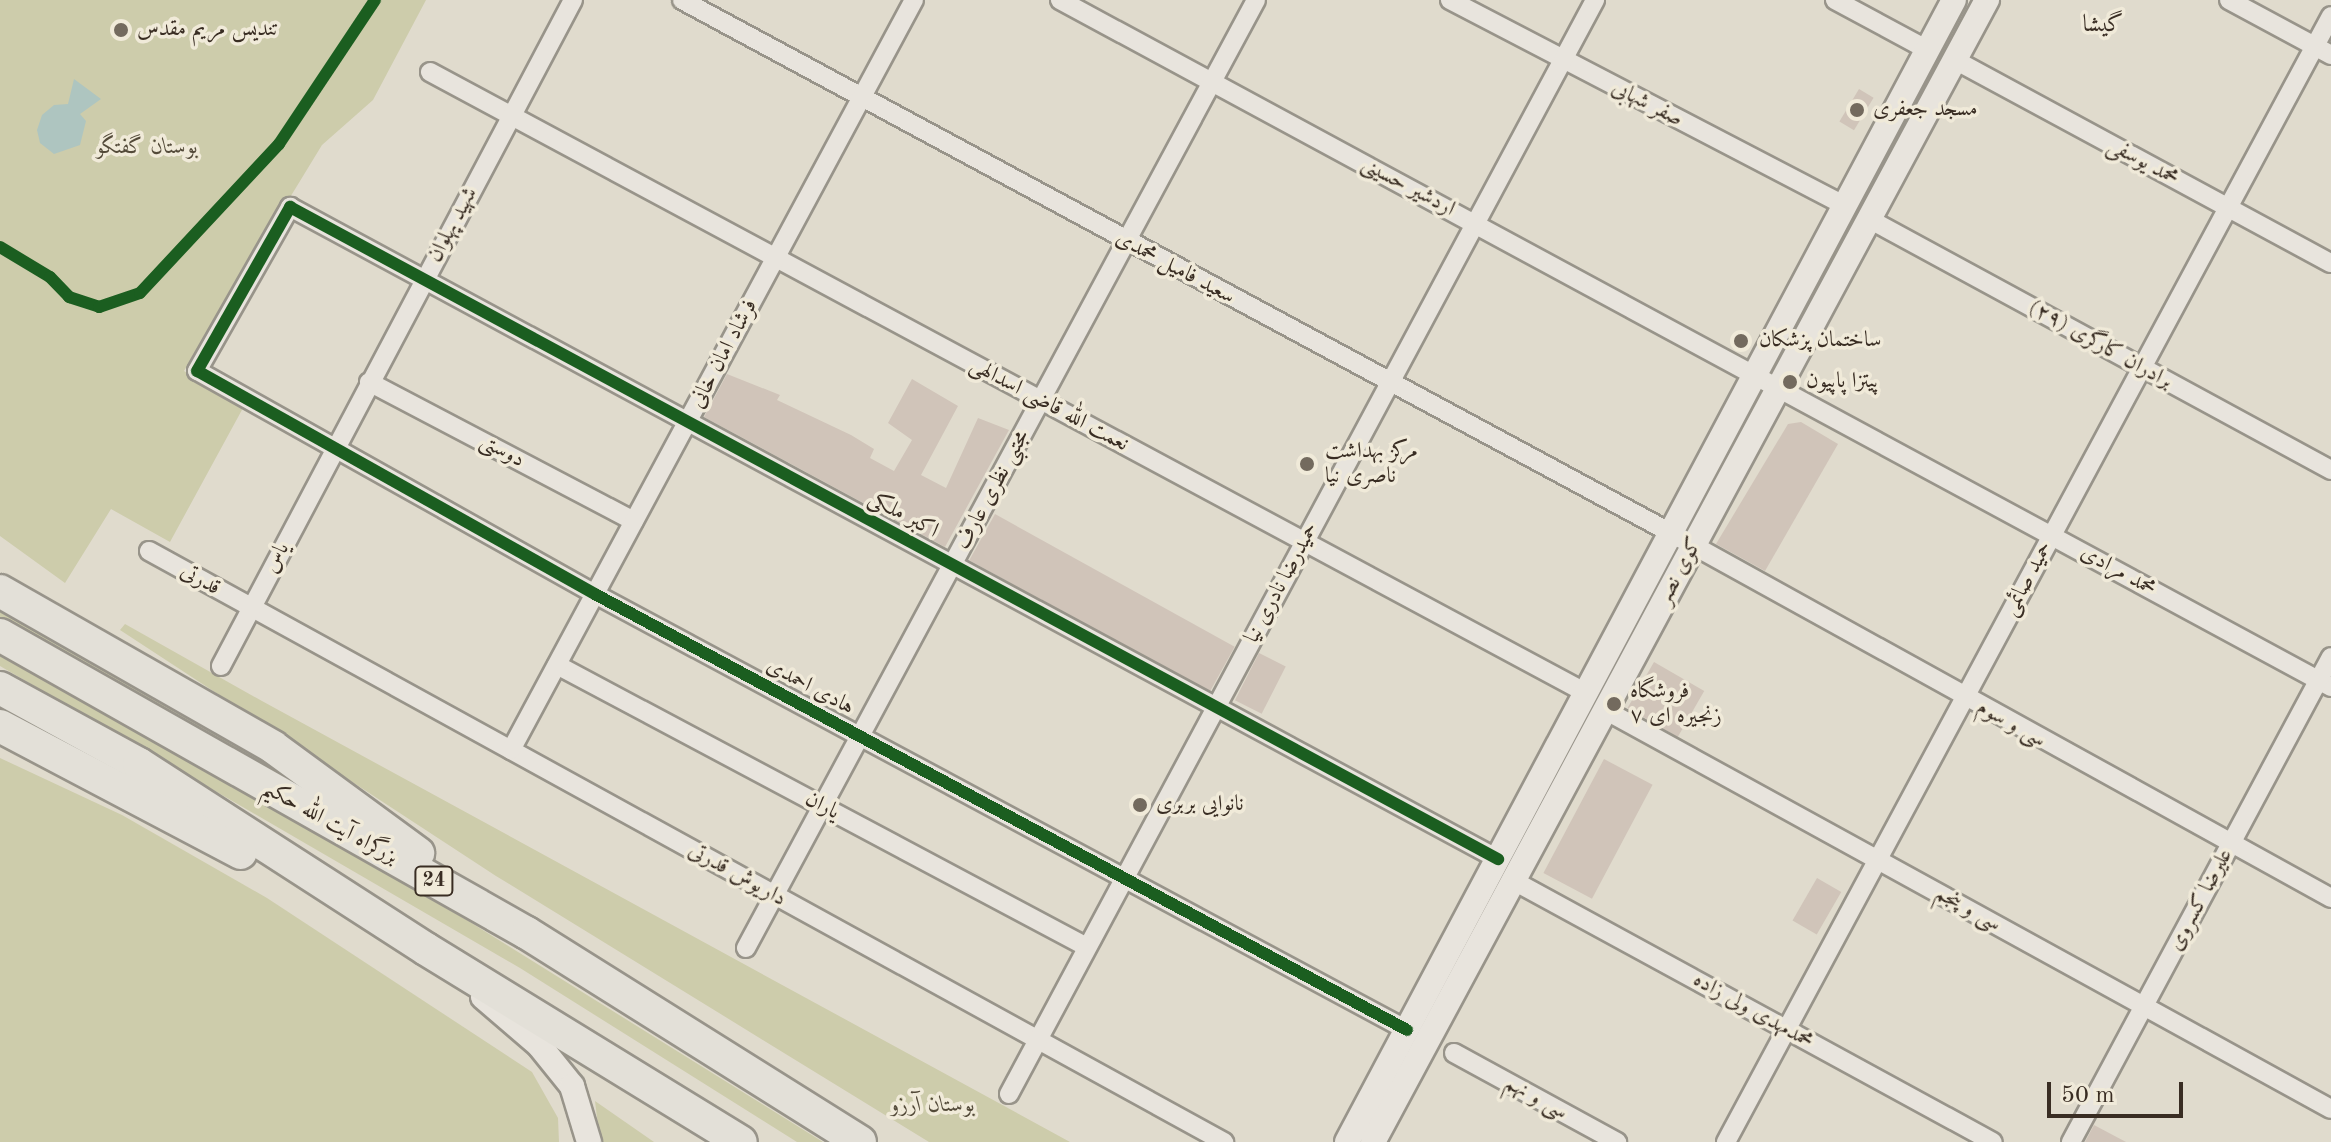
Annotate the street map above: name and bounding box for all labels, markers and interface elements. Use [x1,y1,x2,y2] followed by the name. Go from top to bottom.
[2083,12,2123,40] district label: گیشا
[137,17,278,43] place label: تندیس مریم مقدس
[112,21,130,39] marker: تندیس مریم مقدس
[1607,75,1687,133] street label: صفر شهابی
[1873,97,1977,123] place label: مسجد جعفری
[1848,101,1866,119] marker: مسجد جعفری
[2103,132,2183,192] street label: محمد یوسفی
[96,135,198,161] park label: بوستان گفتگو
[1357,151,1459,223] street label: اردشیر حسینی
[422,183,484,267] street label: شهید پهلوان
[1111,225,1239,311] street label: سعید فامیل محمدی
[684,295,764,413] street label: فرشاد امان خانی
[2023,295,2177,395] street label: برادران کارگری (۲۹)
[1759,328,1882,354] place label: ساختمان پزشکان
[1730,330,1752,352] marker: ساختمان پزشکان
[965,352,1133,458] street label: نعمت الله قاضی اسدالهی
[1806,369,1879,395] place label: پیتزا پاپیون
[1781,373,1799,391] marker: پیتزا پاپیون
[950,426,1036,554] street label: مجتبی نظری عارف
[475,428,529,474] street label: دوستی
[1325,438,1418,490] place label: مرکز بهداشت ناصری نیا
[1296,453,1318,475] marker: مرکز بهداشت ناصری نیا
[863,486,943,544] street label: اکبر ملکی
[1239,518,1325,648] street label: حمیدرضا نادری نیا
[1651,533,1709,609] street label: کوی نصر
[1997,537,2059,621] street label: حمید صائمی
[258,538,296,578] street label: یاس
[2076,540,2160,602] street label: محمد مرادی
[175,558,225,602] street label: قدرتی
[761,653,859,721] street label: هادی احمدی
[1630,678,1722,730] place label: فروشگاه زنجیره ای ۷
[1972,694,2050,754] street label: سی و سوم
[1605,695,1623,713] marker: فروشگاه زنجیره ای ۷
[258,775,402,871] street label: بزرگراه آیت الله حکیم
[800,786,844,826] street label: یاران
[1156,792,1244,818] place label: نانوایی بربری
[1131,796,1149,814] marker: نانوایی بربری
[684,837,790,913] street label: داریوش قدرتی
[2163,844,2239,956] street label: علیرضا کسروی
[414,865,454,897] road number: 24
[1930,880,2006,938] street label: سی و پنجم
[1688,967,1818,1055] street label: محمدمهدی ولی زاده
[2051,1066,2187,1116] scale bar
[1500,1070,1572,1126] street label: سی و نهم
[2061,1084,2115,1108] text: 50 m
[891,1093,975,1119] park label: بوستان آرزو

